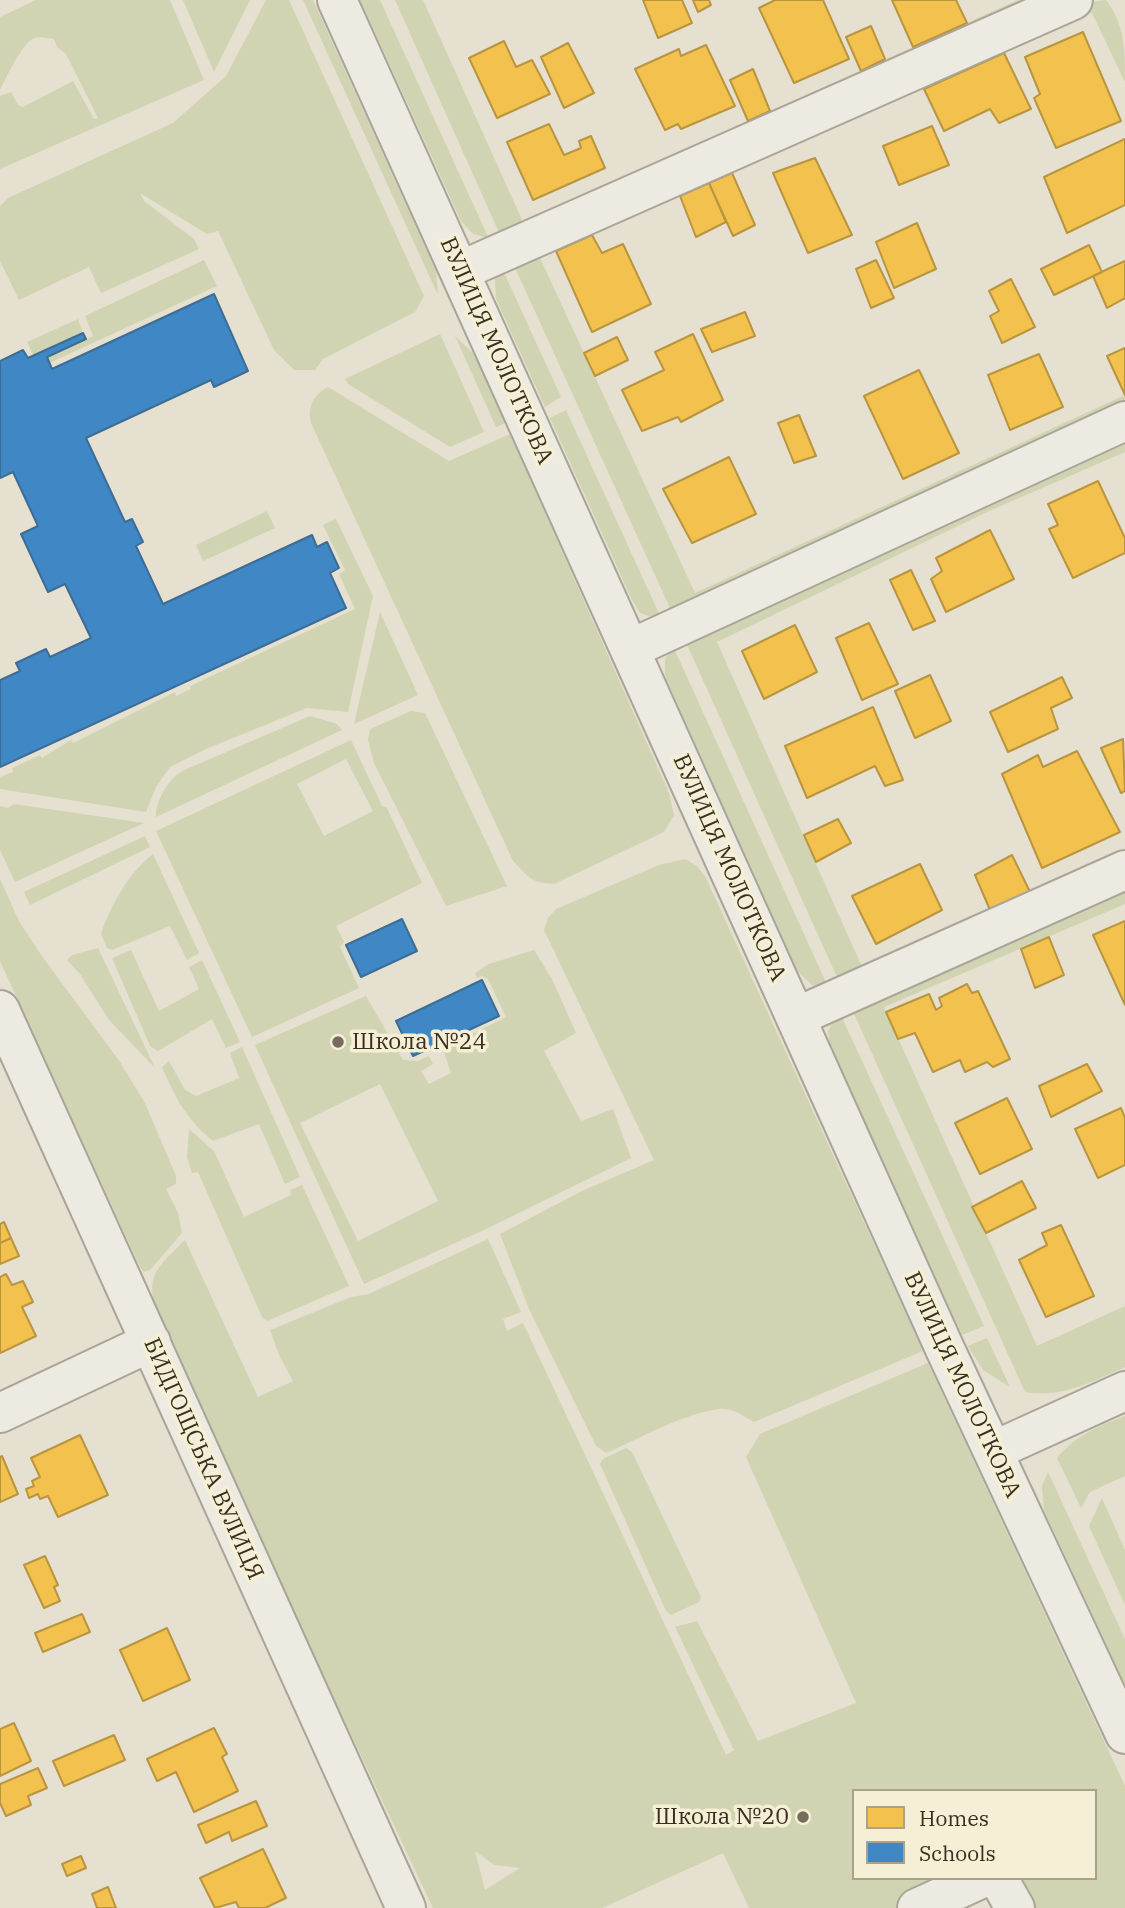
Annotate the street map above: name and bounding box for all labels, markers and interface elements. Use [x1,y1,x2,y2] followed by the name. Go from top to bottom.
[433,233,559,469] street label: ВУЛИЦЯ МОЛОТКОВА
[666,750,792,986] street label: ВУЛИЦЯ МОЛОТКОВА
[352,1028,486,1056] place label: Школа №24
[330,1034,346,1050] marker: Школа №24
[898,1268,1026,1502] street label: ВУЛИЦЯ МОЛОТКОВА
[137,1334,269,1584] street label: БИДГОЩСЬКА ВУЛИЦЯ
[852,1789,1097,1880] legend
[655,1803,789,1831] place label: Школа №20
[919,1804,989,1832] text: Homes
[795,1809,811,1825] marker: Школа №20
[919,1839,996,1867] text: Schools

